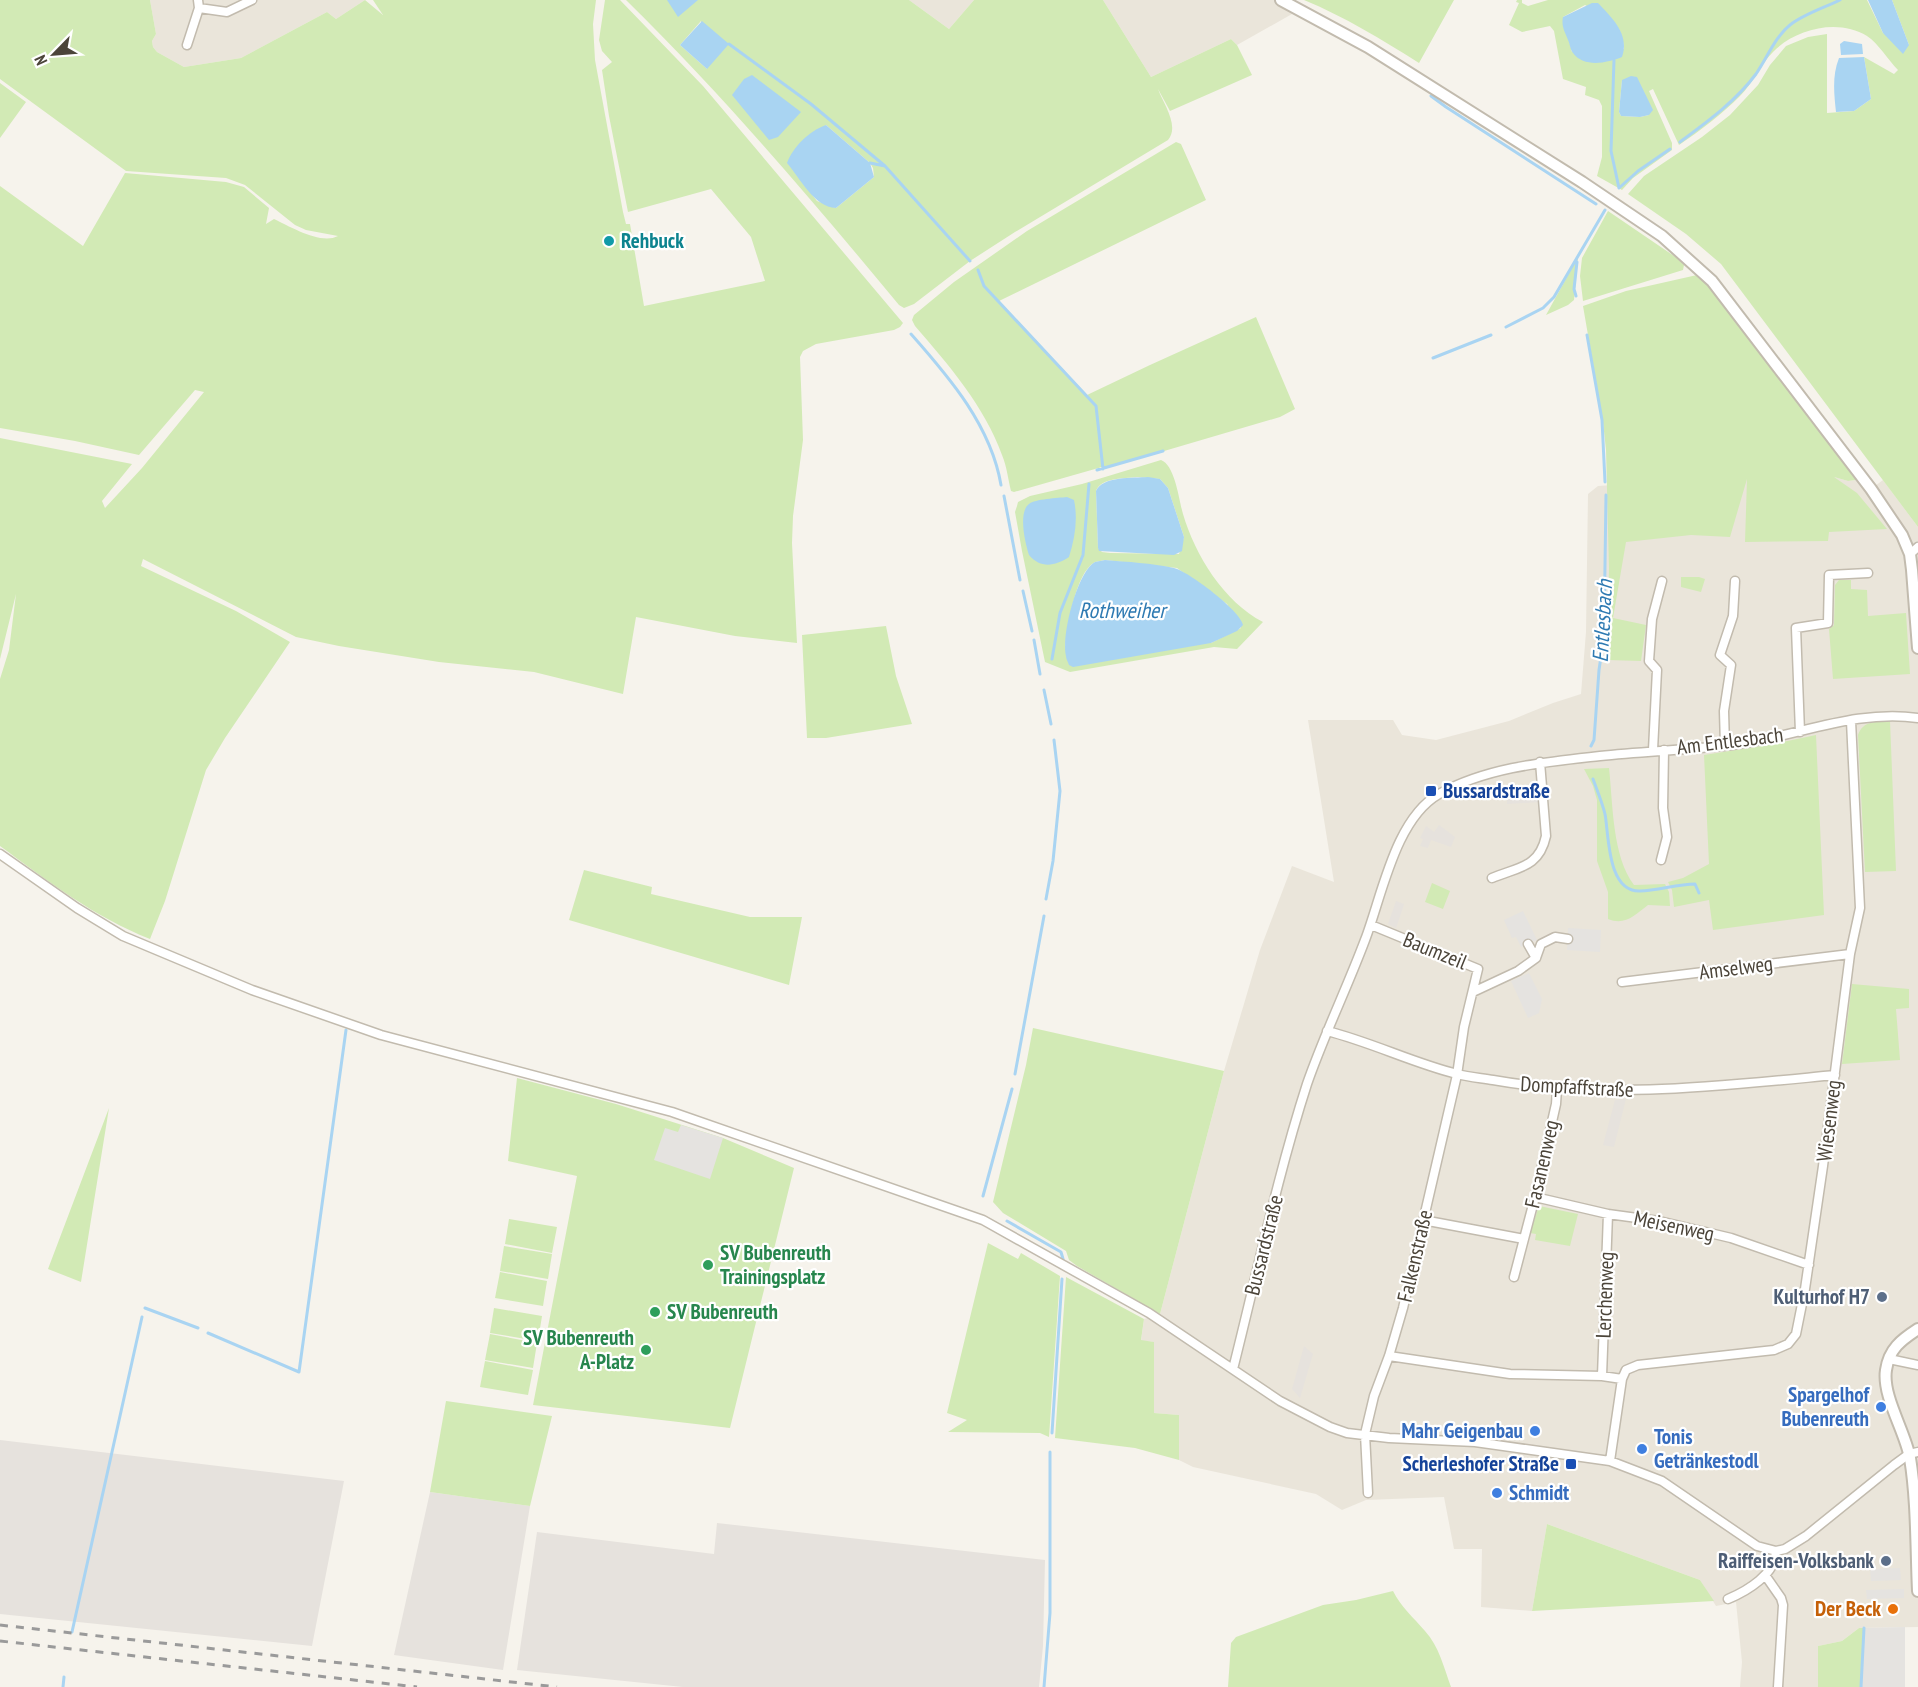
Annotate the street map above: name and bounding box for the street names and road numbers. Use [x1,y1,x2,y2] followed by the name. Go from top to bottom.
[1675,721,1785,760] street label: Am Entlesbach
[1399,926,1471,976] street label: Baumzeil
[1698,950,1774,985] street label: Amselweg
[1520,1070,1634,1103] street label: Dompfaffstraße
[1810,1079,1847,1163] street label: Wiesenweg
[1518,1117,1565,1211] street label: Fasanenweg
[1238,1192,1289,1298] street label: Bussardstraße
[1631,1204,1717,1247] street label: Meisenweg
[1391,1207,1438,1305] street label: Falkenstraße
[1589,1251,1620,1339] street label: Lerchenweg

